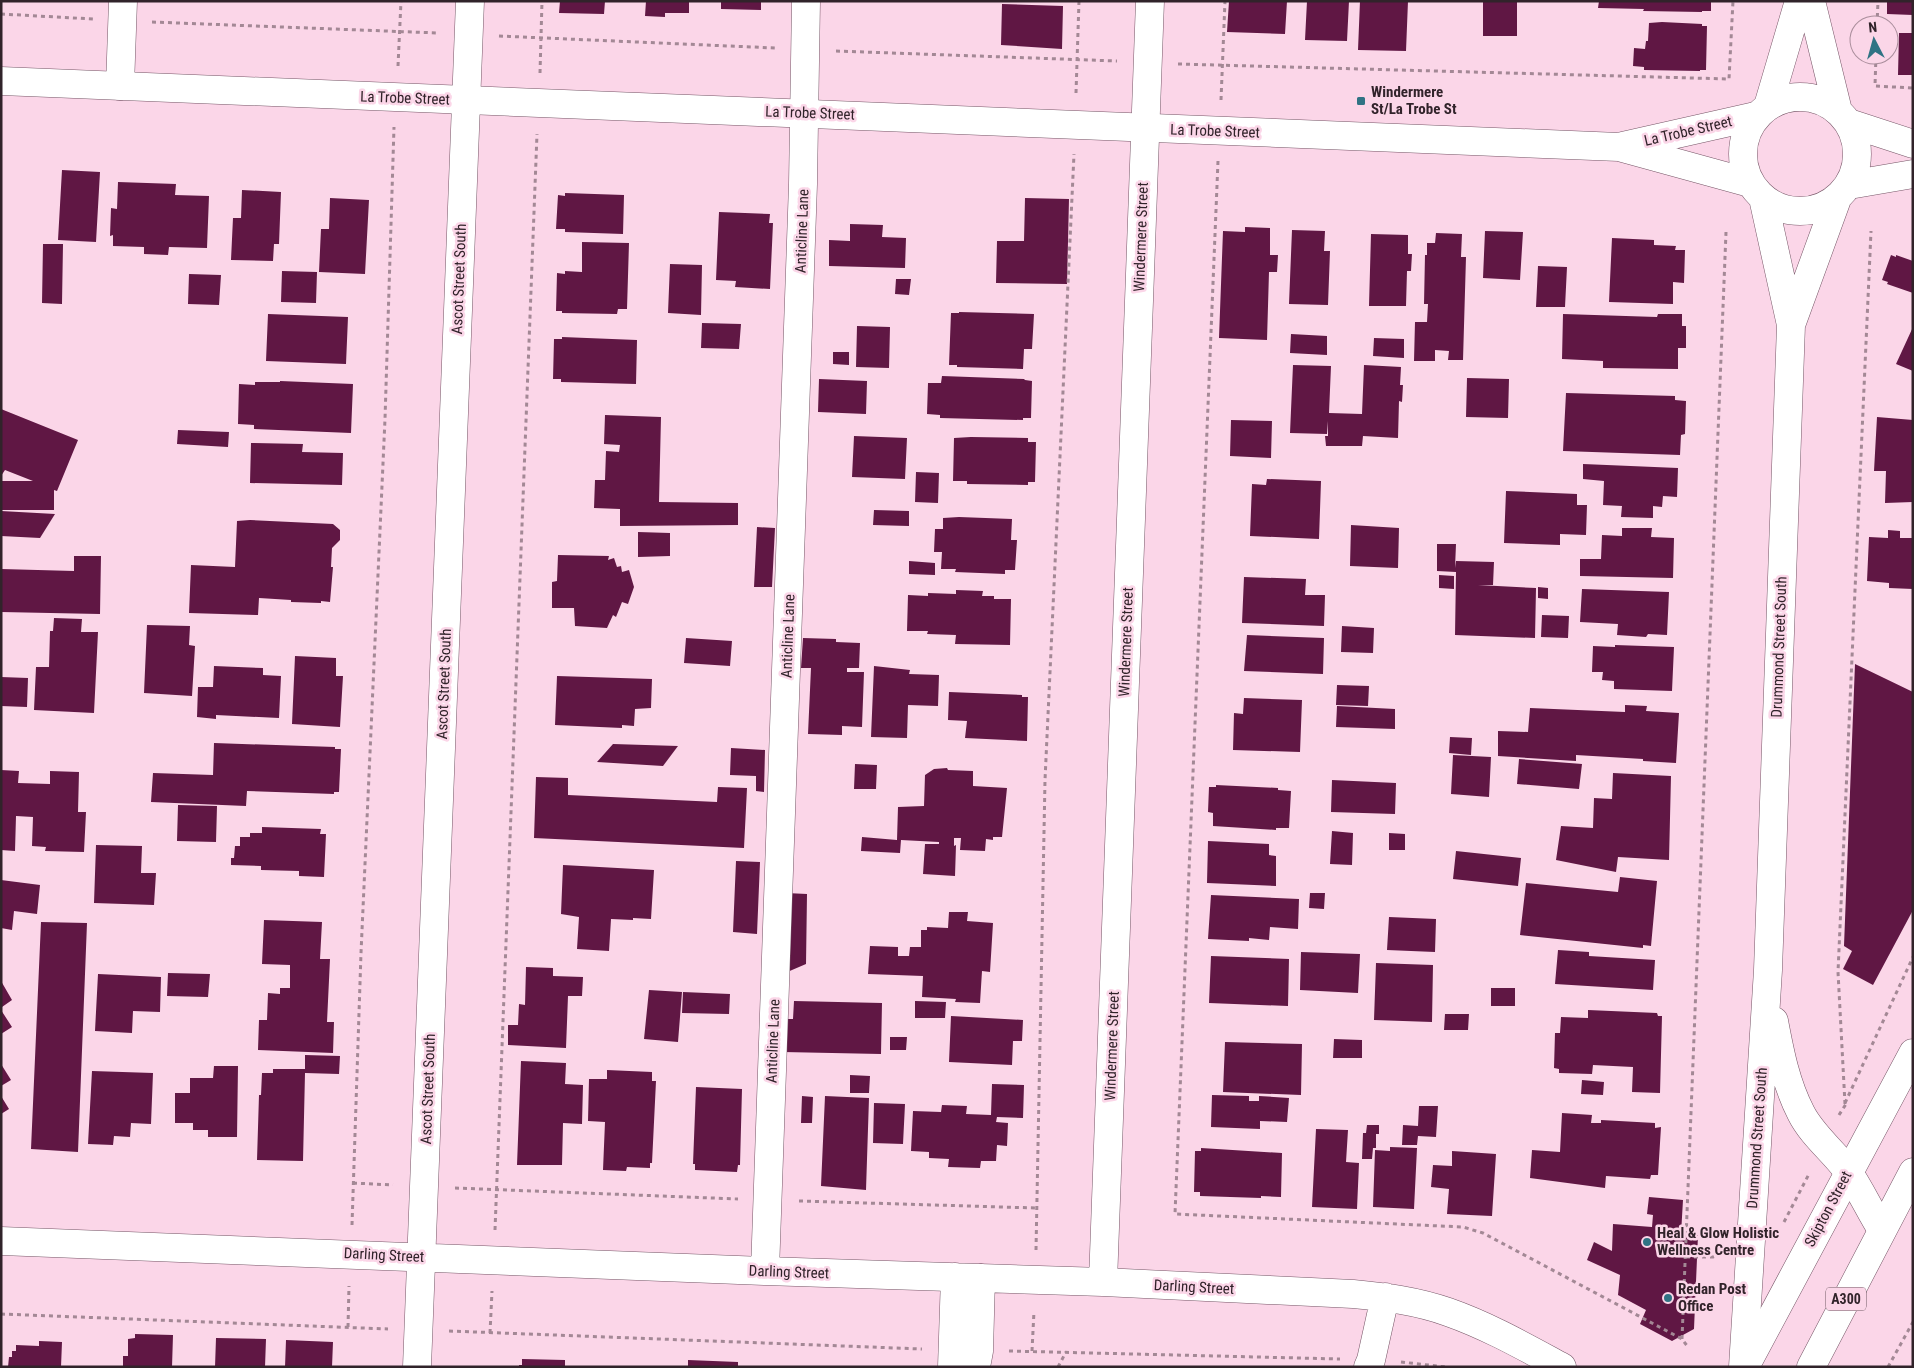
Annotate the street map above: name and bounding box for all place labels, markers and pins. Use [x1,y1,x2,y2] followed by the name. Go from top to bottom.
[1371,83,1457,118] place label: Windermere St/La Trobe St
[1355,95,1367,107] marker: Windermere St/La Trobe St
[1657,1224,1779,1259] place label: Heal & Glow Holistic Wellness Centre
[1641,1236,1653,1248] marker: Heal & Glow Holistic Wellness Centre
[1678,1280,1747,1315] place label: Redan Post Office
[1662,1292,1674,1304] marker: Redan Post Office

